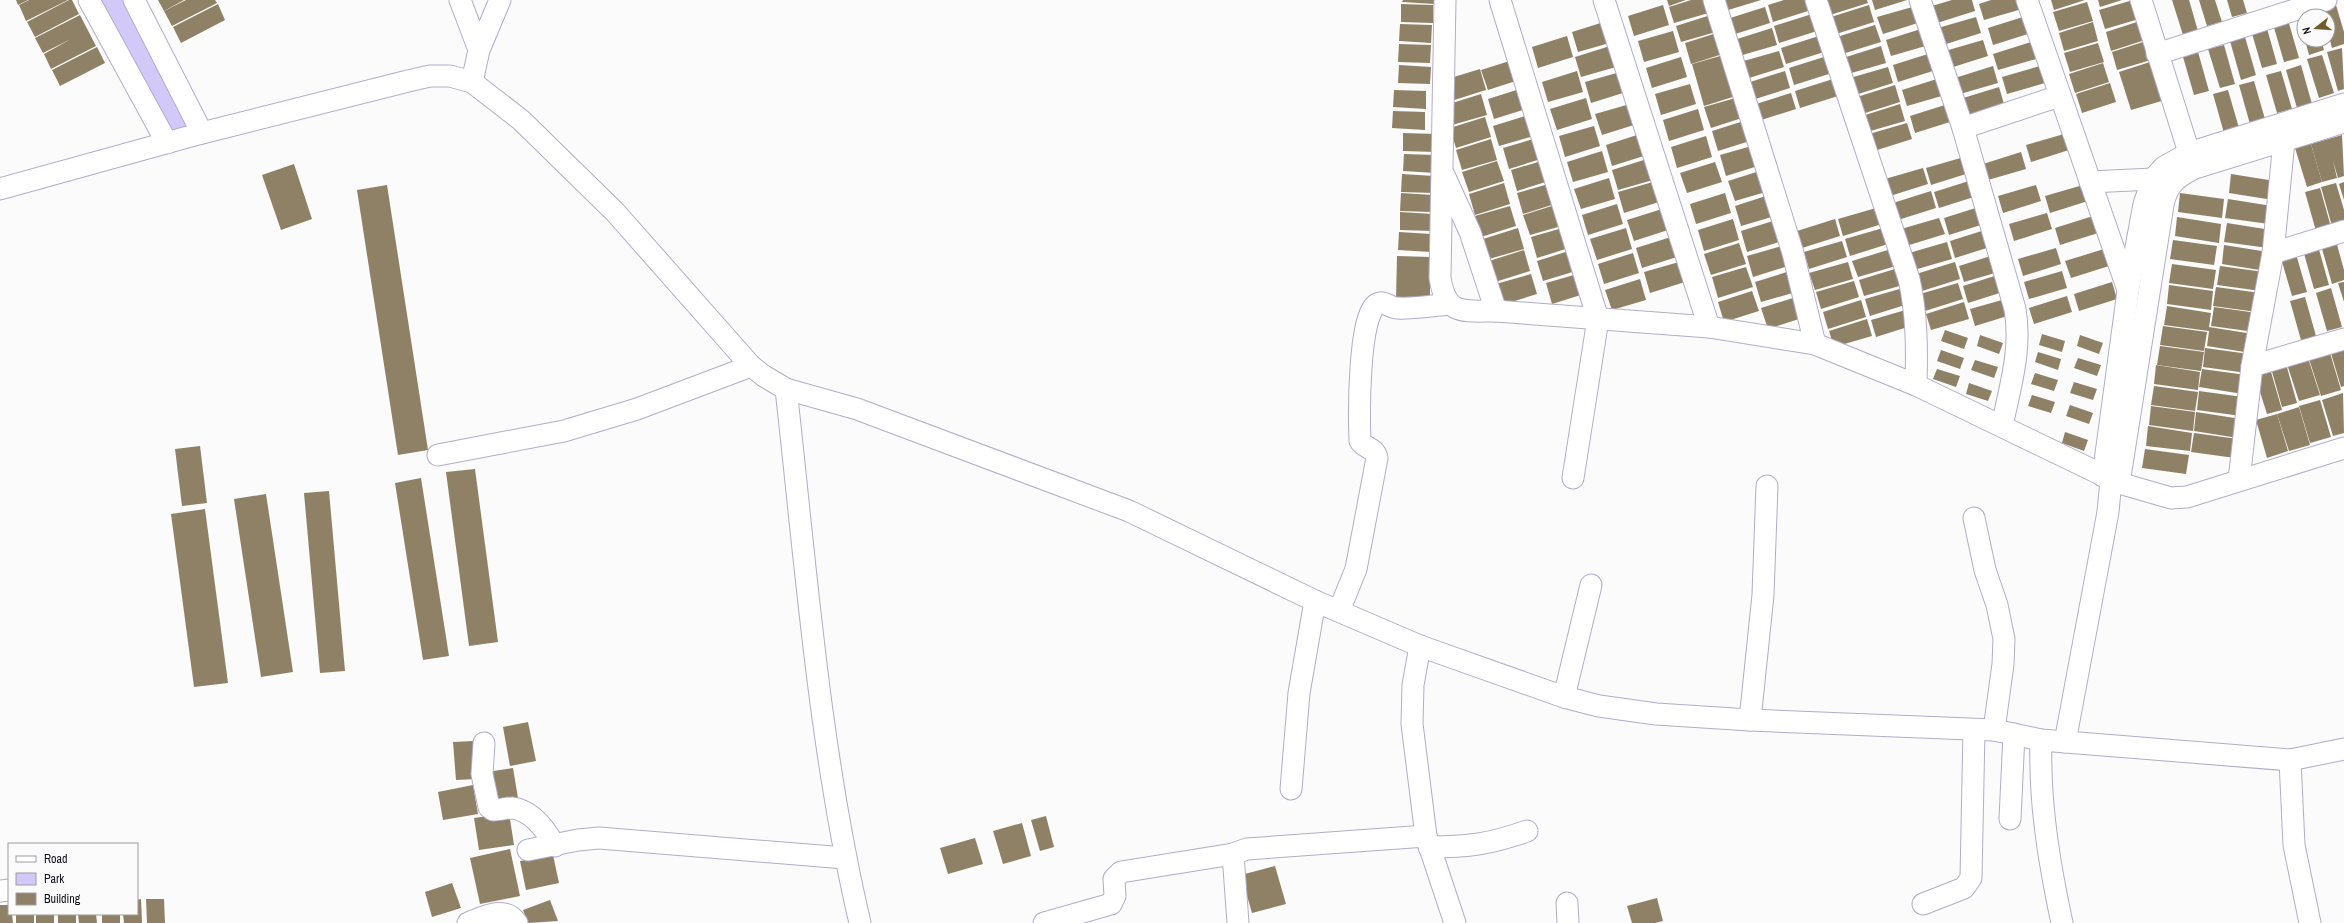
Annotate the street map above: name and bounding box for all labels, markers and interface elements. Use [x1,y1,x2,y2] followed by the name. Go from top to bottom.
[2296,8,2336,48] north arrow
[2299,26,2314,36] text: N
[8,843,138,915] legend
[44,851,68,867] text: Road
[44,871,64,887] text: Park
[44,891,81,907] text: Building

